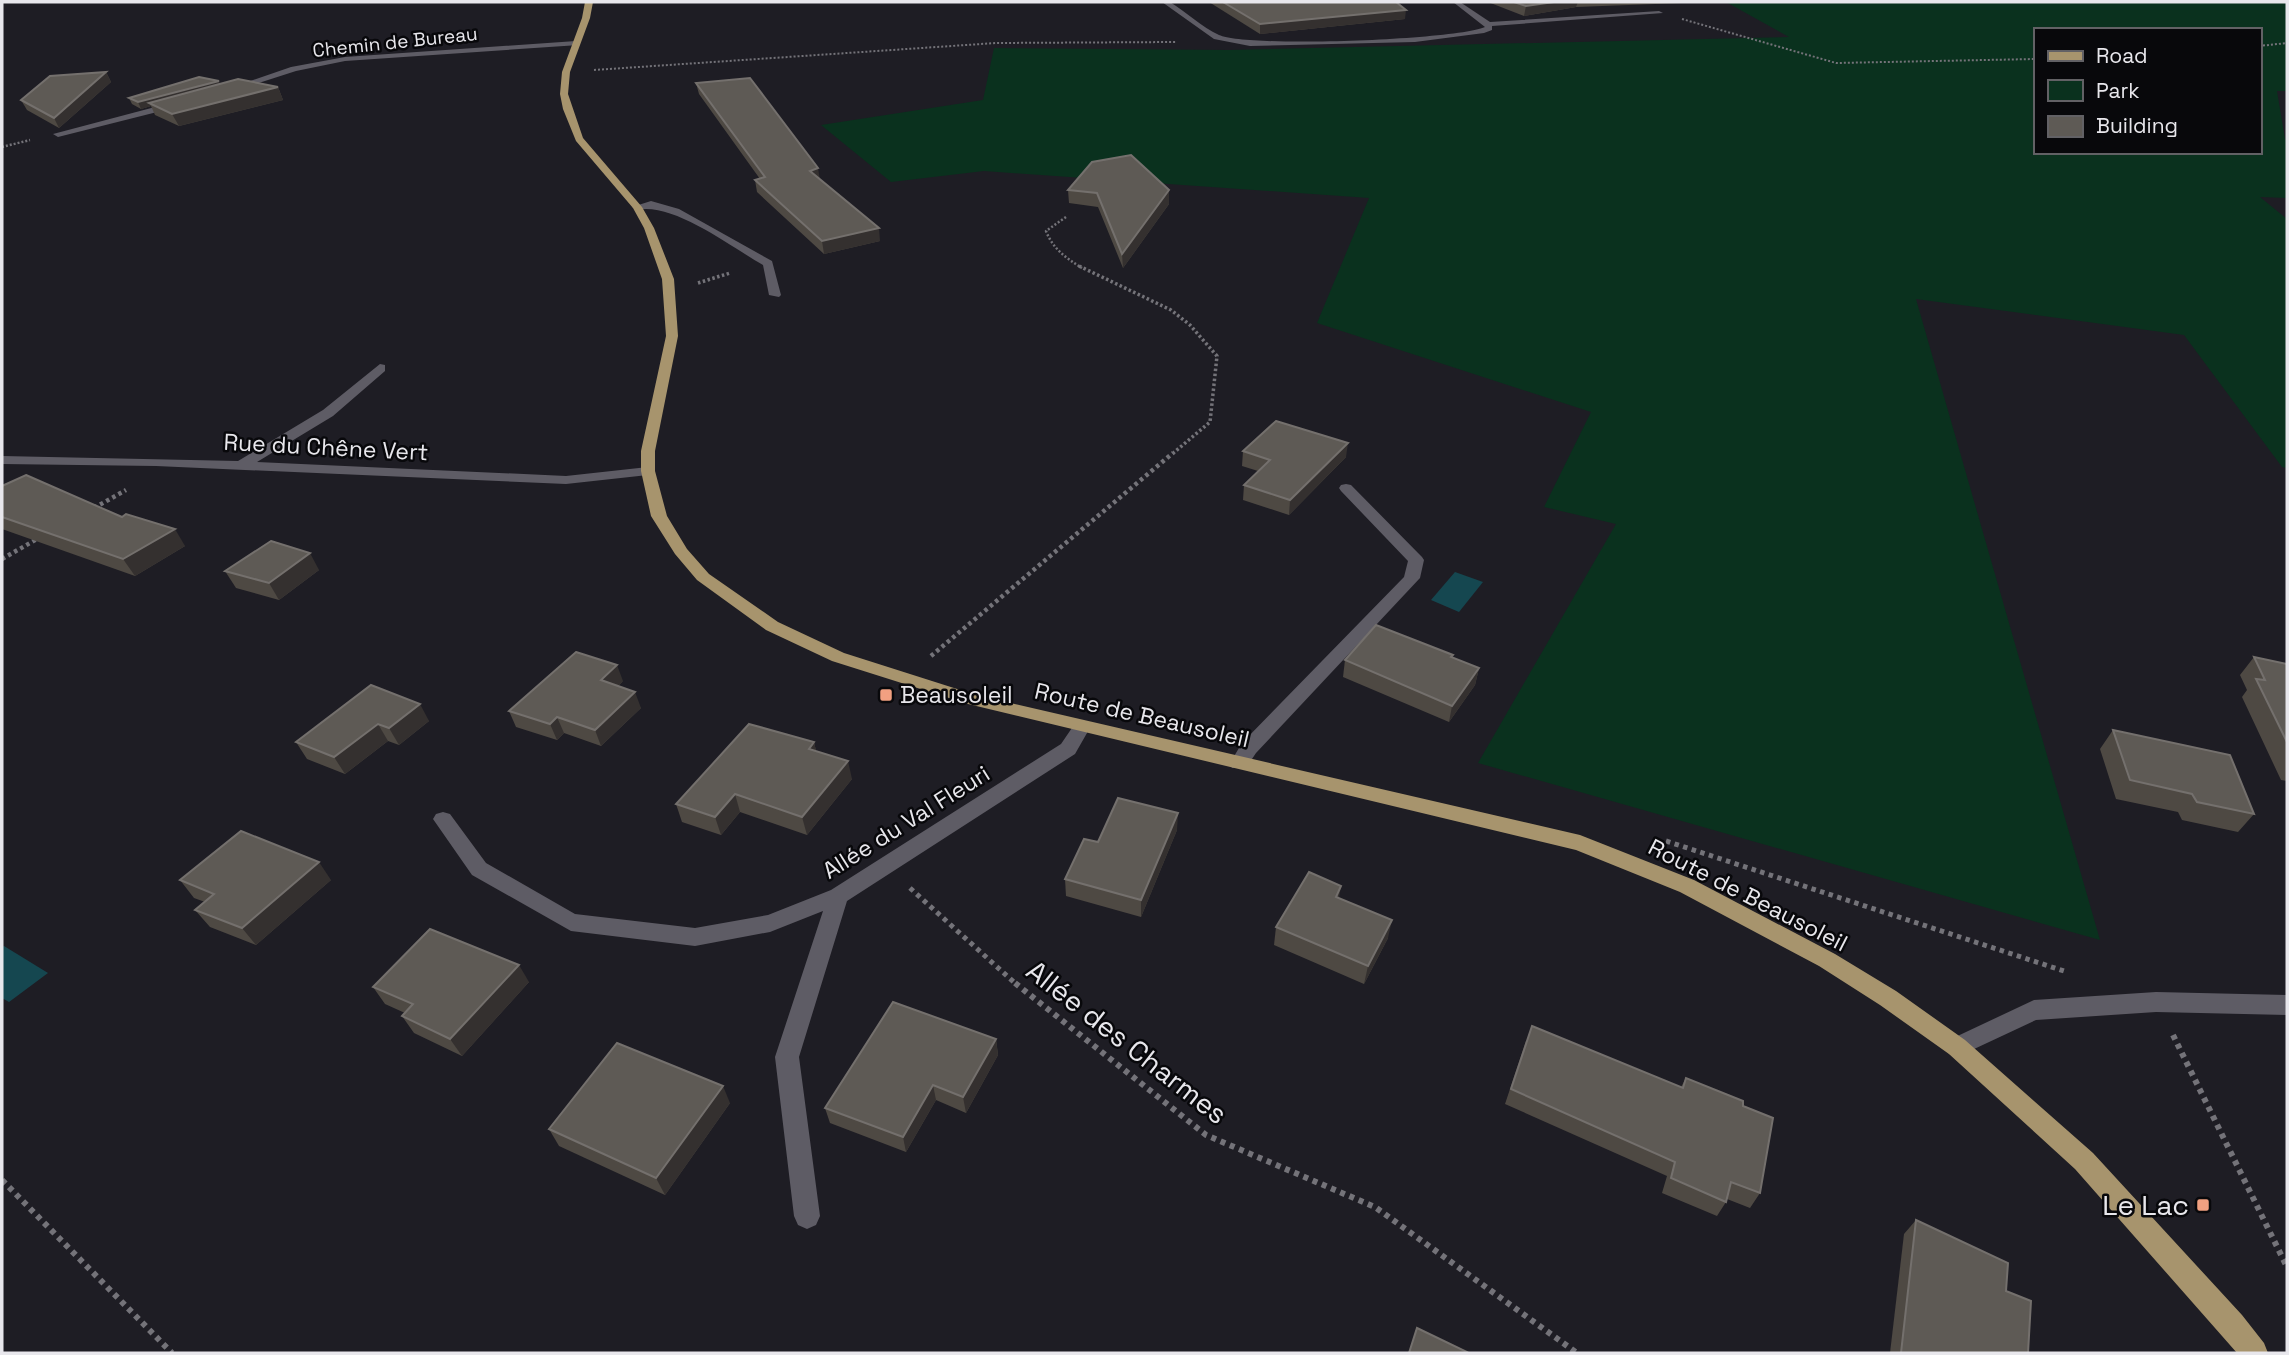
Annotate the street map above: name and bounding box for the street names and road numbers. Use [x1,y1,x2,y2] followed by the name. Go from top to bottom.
[311,21,479,63] street label: Chemin de Bureau
[223,427,429,467] street label: Rue du Chêne Vert
[1032,676,1252,754] street label: Route de Beausoleil
[817,759,995,885] street label: Allée du Val Fleuri
[1643,832,1853,958] street label: Route de Beausoleil
[1019,952,1235,1132] street label: Allée des Charmes

